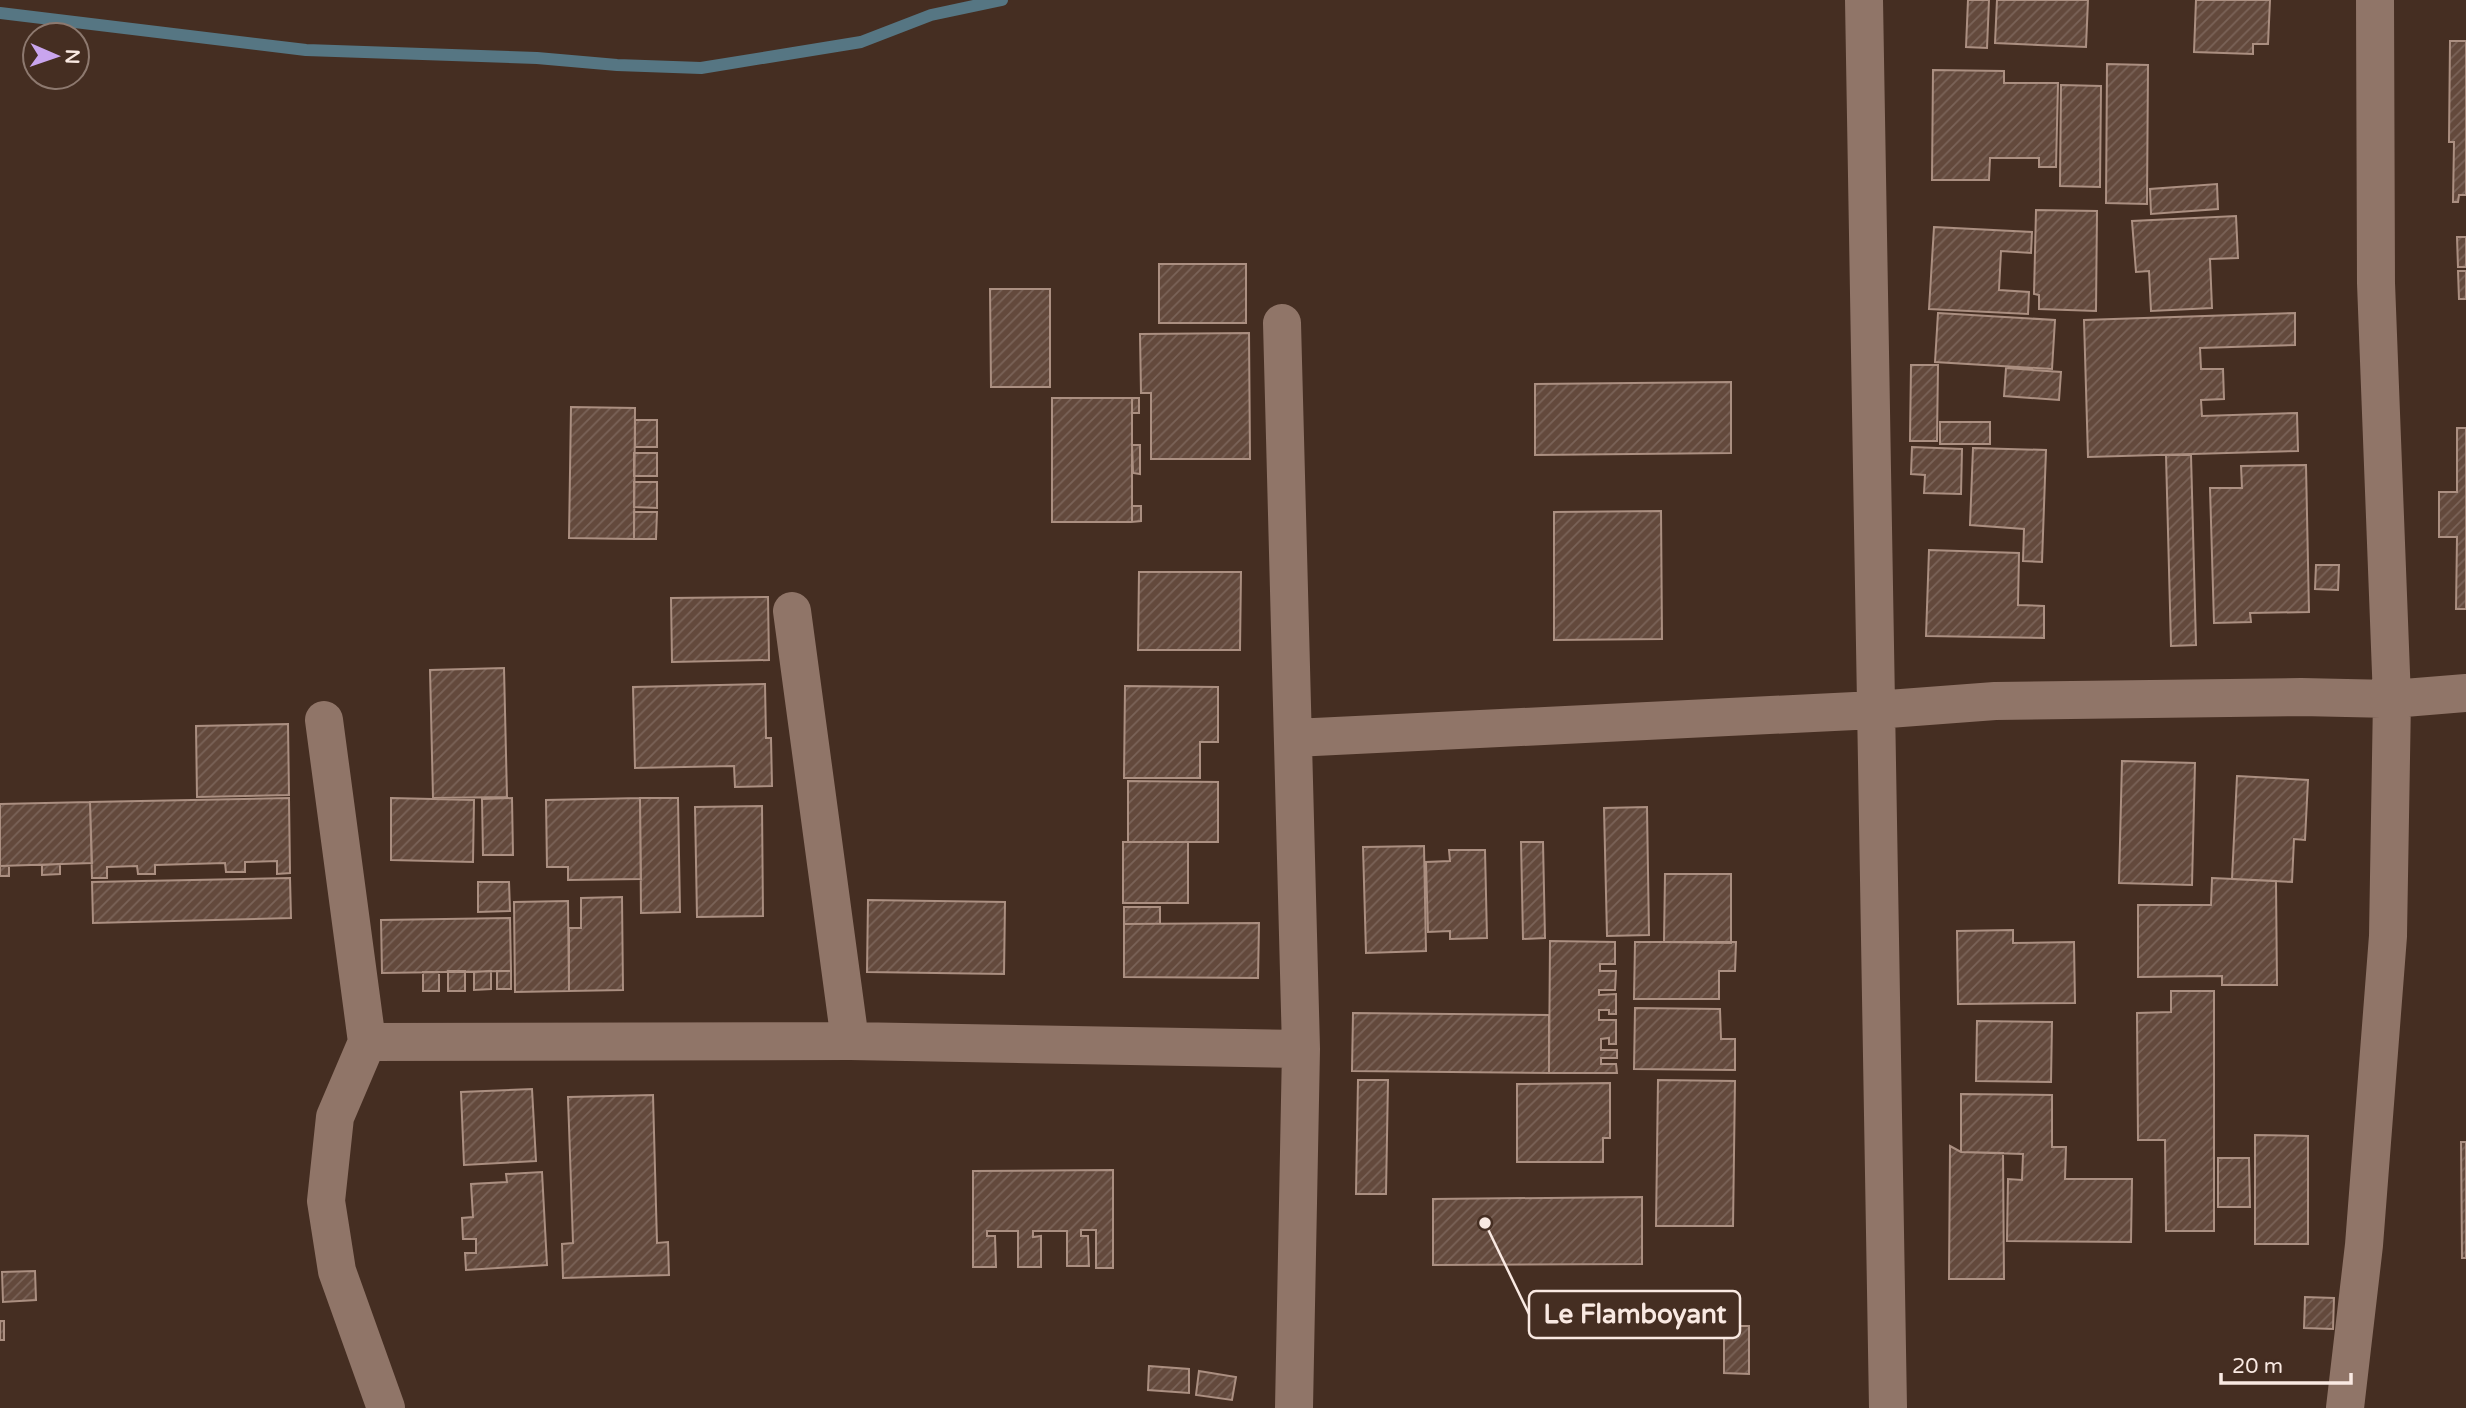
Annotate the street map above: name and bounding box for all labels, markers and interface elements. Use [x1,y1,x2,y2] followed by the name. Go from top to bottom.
[21,21,91,91] north arrow
[61,49,83,65] text: N
[1529,1291,1740,1338] callout: Le Flamboyant
[1544,1299,1727,1330] text: Le Flamboyant
[2221,1342,2350,1386] scale bar
[2232,1354,2283,1379] text: 20 m

